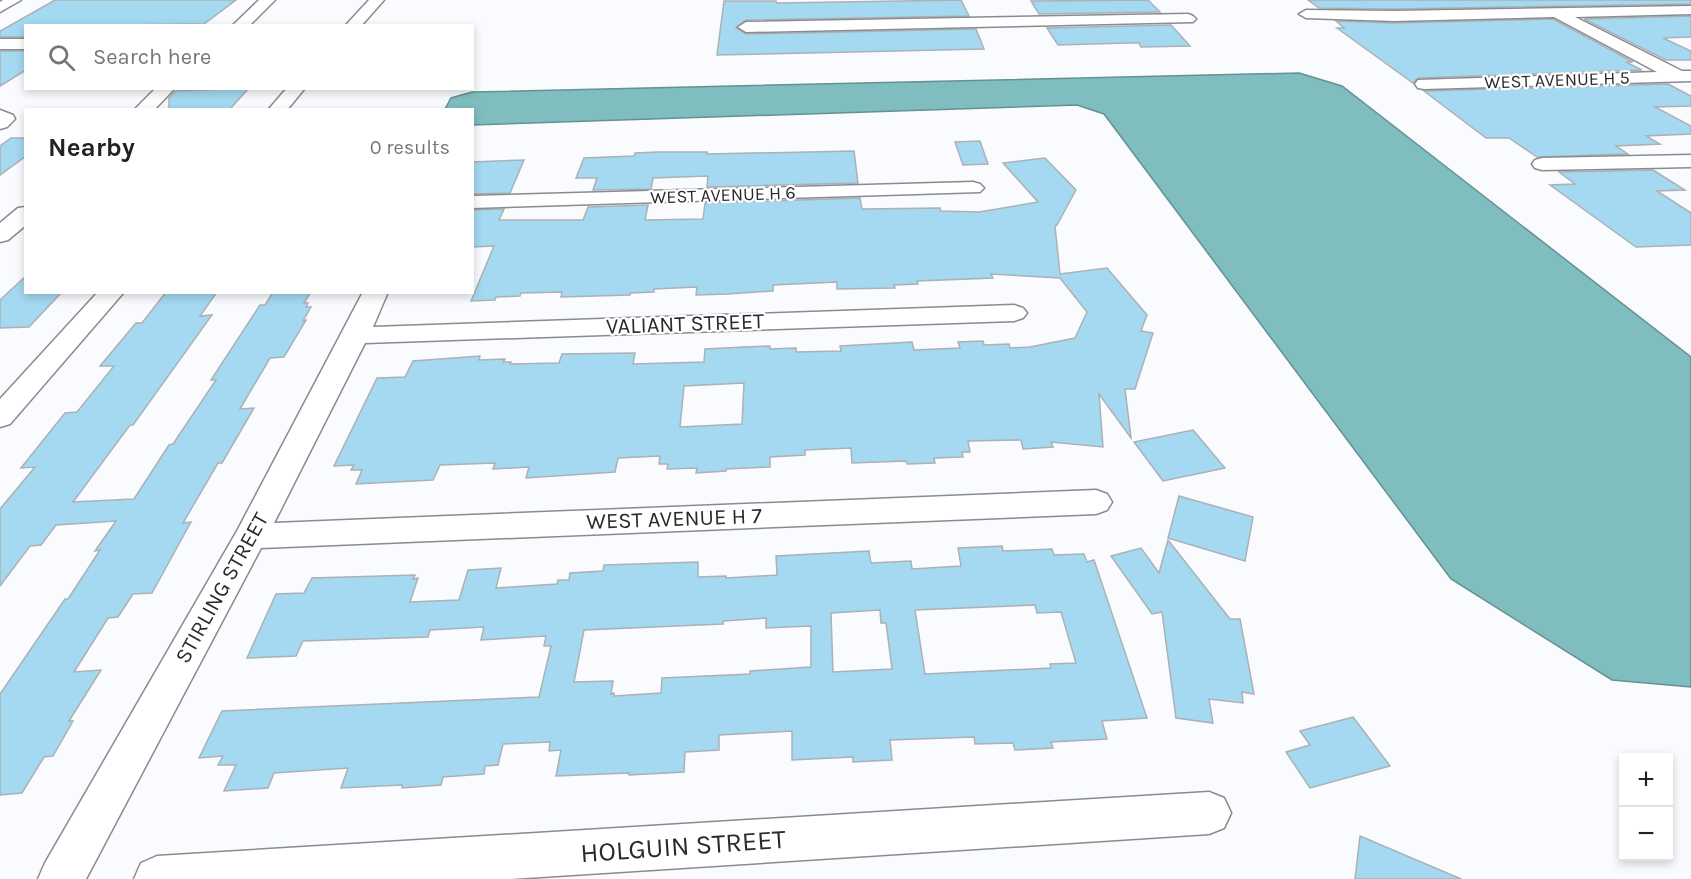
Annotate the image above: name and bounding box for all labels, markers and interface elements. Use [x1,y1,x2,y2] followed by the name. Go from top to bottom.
[24,24,474,90] search box
[45,41,78,74] icon: search
[93,44,211,70] text: Search here
[1484,66,1630,94] street label: WEST AVENUE H 5
[48,132,135,163] text: Nearby
[370,136,450,159] text: 0 results
[650,181,796,209] street label: WEST AVENUE H 6
[605,308,765,340] street label: VALIANT STREET
[586,503,762,535] street label: WEST AVENUE H 7
[170,508,274,668] street label: STIRLING STREET
[1619,753,1673,861] map controls
[1619,753,1673,807] button: +
[1619,807,1673,861] button: −
[579,823,787,869] street label: HOLGUIN STREET

